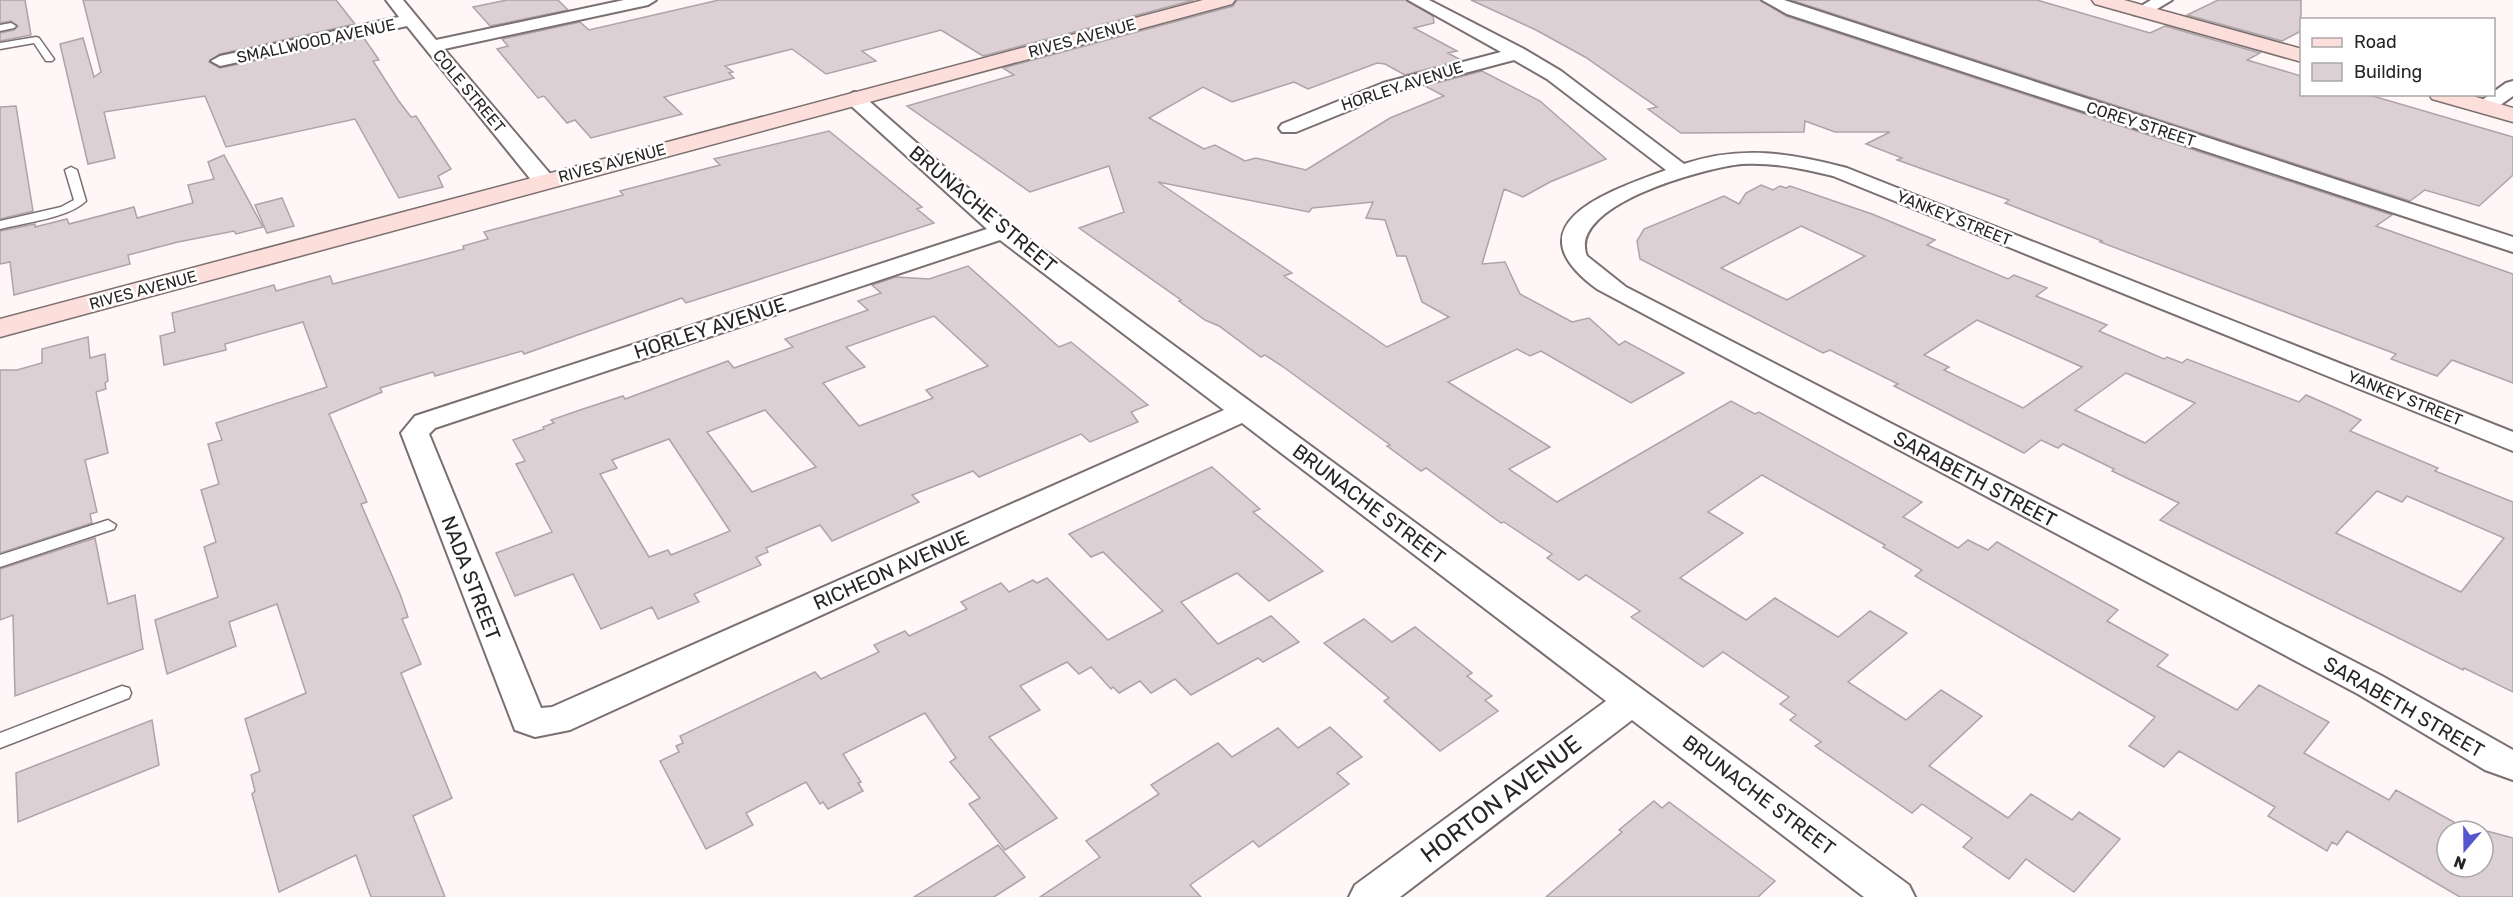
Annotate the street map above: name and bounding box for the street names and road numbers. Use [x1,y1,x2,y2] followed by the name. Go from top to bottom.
[235,15,397,67] street label: SMALLWOOD AVENUE
[1026,15,1138,61] street label: RIVES AVENUE
[429,46,509,136] street label: COLE STREET
[1339,57,1465,115] street label: HORLEY AVENUE
[2084,97,2198,151] street label: COREY STREET
[556,140,668,186] street label: RIVES AVENUE
[904,140,1062,278] street label: BRUNACHE STREET
[1894,186,2014,250] street label: YANKEY STREET
[87,267,199,313] street label: RIVES AVENUE
[631,292,789,364] street label: HORLEY AVENUE
[2345,366,2465,430] street label: YANKEY STREET
[1889,426,2061,532] street label: SARABETH STREET
[1288,439,1450,569] street label: BRUNACHE STREET
[436,512,506,644] street label: NADA STREET
[810,525,972,615] street label: RICHEON AVENUE
[2320,651,2489,763] street label: SARABETH STREET
[1415,729,1587,869] street label: HORTON AVENUE
[1678,730,1840,860] street label: BRUNACHE STREET

